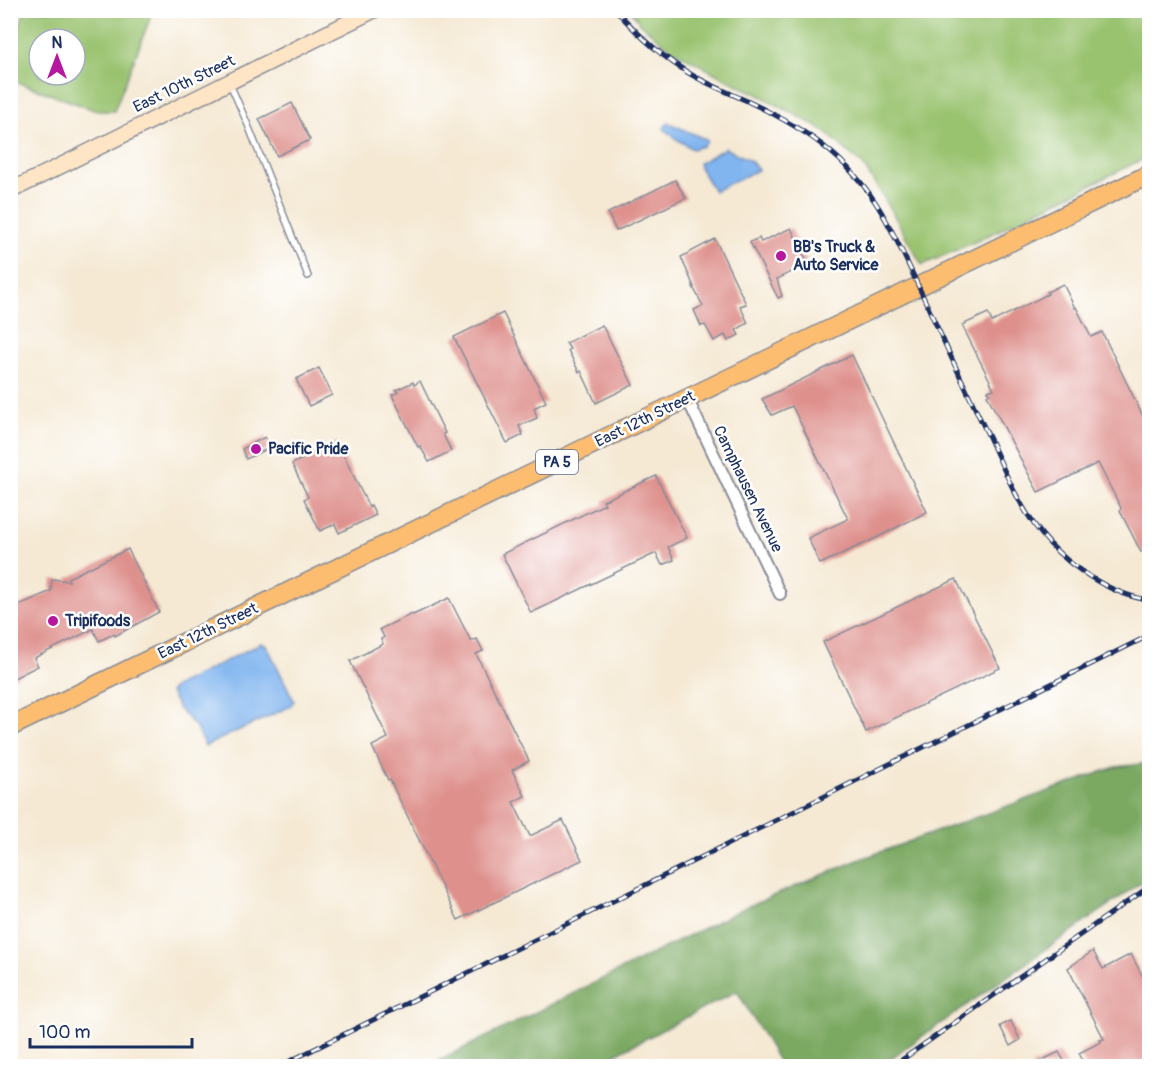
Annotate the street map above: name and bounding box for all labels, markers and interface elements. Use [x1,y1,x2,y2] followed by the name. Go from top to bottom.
[27,27,87,87] north arrow
[52,33,63,53] text: N
[130,50,239,117] street label: East 10th Street
[793,237,879,275] place label: BB's Truck & Auto Service
[774,249,788,263] marker: BB's Truck & Auto Service
[592,386,699,452] street label: East 12th Street
[709,423,787,556] street label: Camphausen Avenue
[268,439,350,459] place label: Pacific Pride
[249,442,263,456] marker: Pacific Pride
[536,450,578,474] road number: PA 5
[155,598,262,664] street label: East 12th Street
[64,611,131,631] place label: Tripifoods
[46,614,60,628] marker: Tripifoods
[30,1011,192,1049] scale bar
[39,1021,91,1044] text: 100 m

